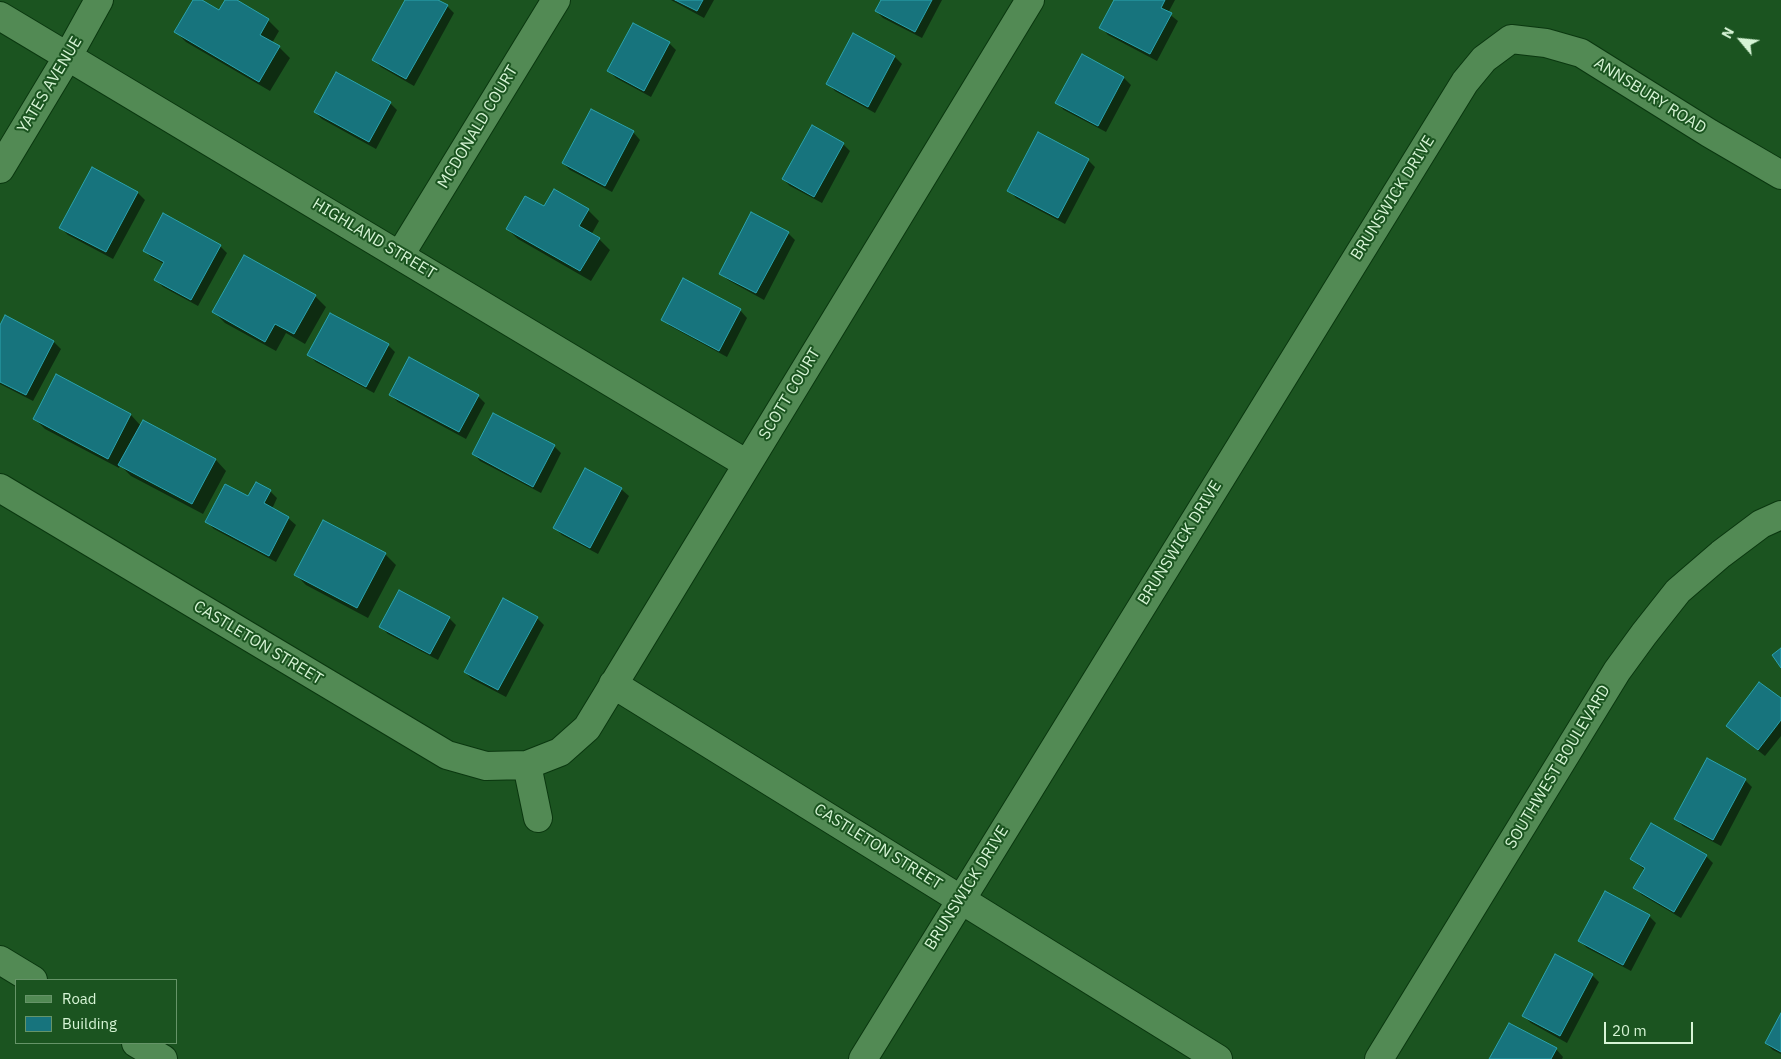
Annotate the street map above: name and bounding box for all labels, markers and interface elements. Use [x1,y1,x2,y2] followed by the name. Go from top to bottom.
[1716,15,1766,65] north arrow
[1717,24,1738,42] text: N
[14,33,86,137] street label: YATES AVENUE
[1590,54,1710,138] street label: ANNSBURY ROAD
[434,62,522,192] street label: MCDONALD COURT
[1347,132,1439,264] street label: BRUNSWICK DRIVE
[309,195,439,283] street label: HIGHLAND STREET
[755,345,825,443] street label: SCOTT COURT
[1134,477,1226,609] street label: BRUNSWICK DRIVE
[190,597,326,689] street label: CASTLETON STREET
[1501,682,1615,852] street label: SOUTHWEST BOULEVARD
[810,800,946,894] street label: CASTLETON STREET
[921,822,1013,954] street label: BRUNSWICK DRIVE
[15,979,178,1044] legend
[62,989,97,1008] text: Road
[1606,1012,1695,1044] scale bar
[62,1014,117,1033] text: Building
[1612,1021,1647,1040] text: 20 m

